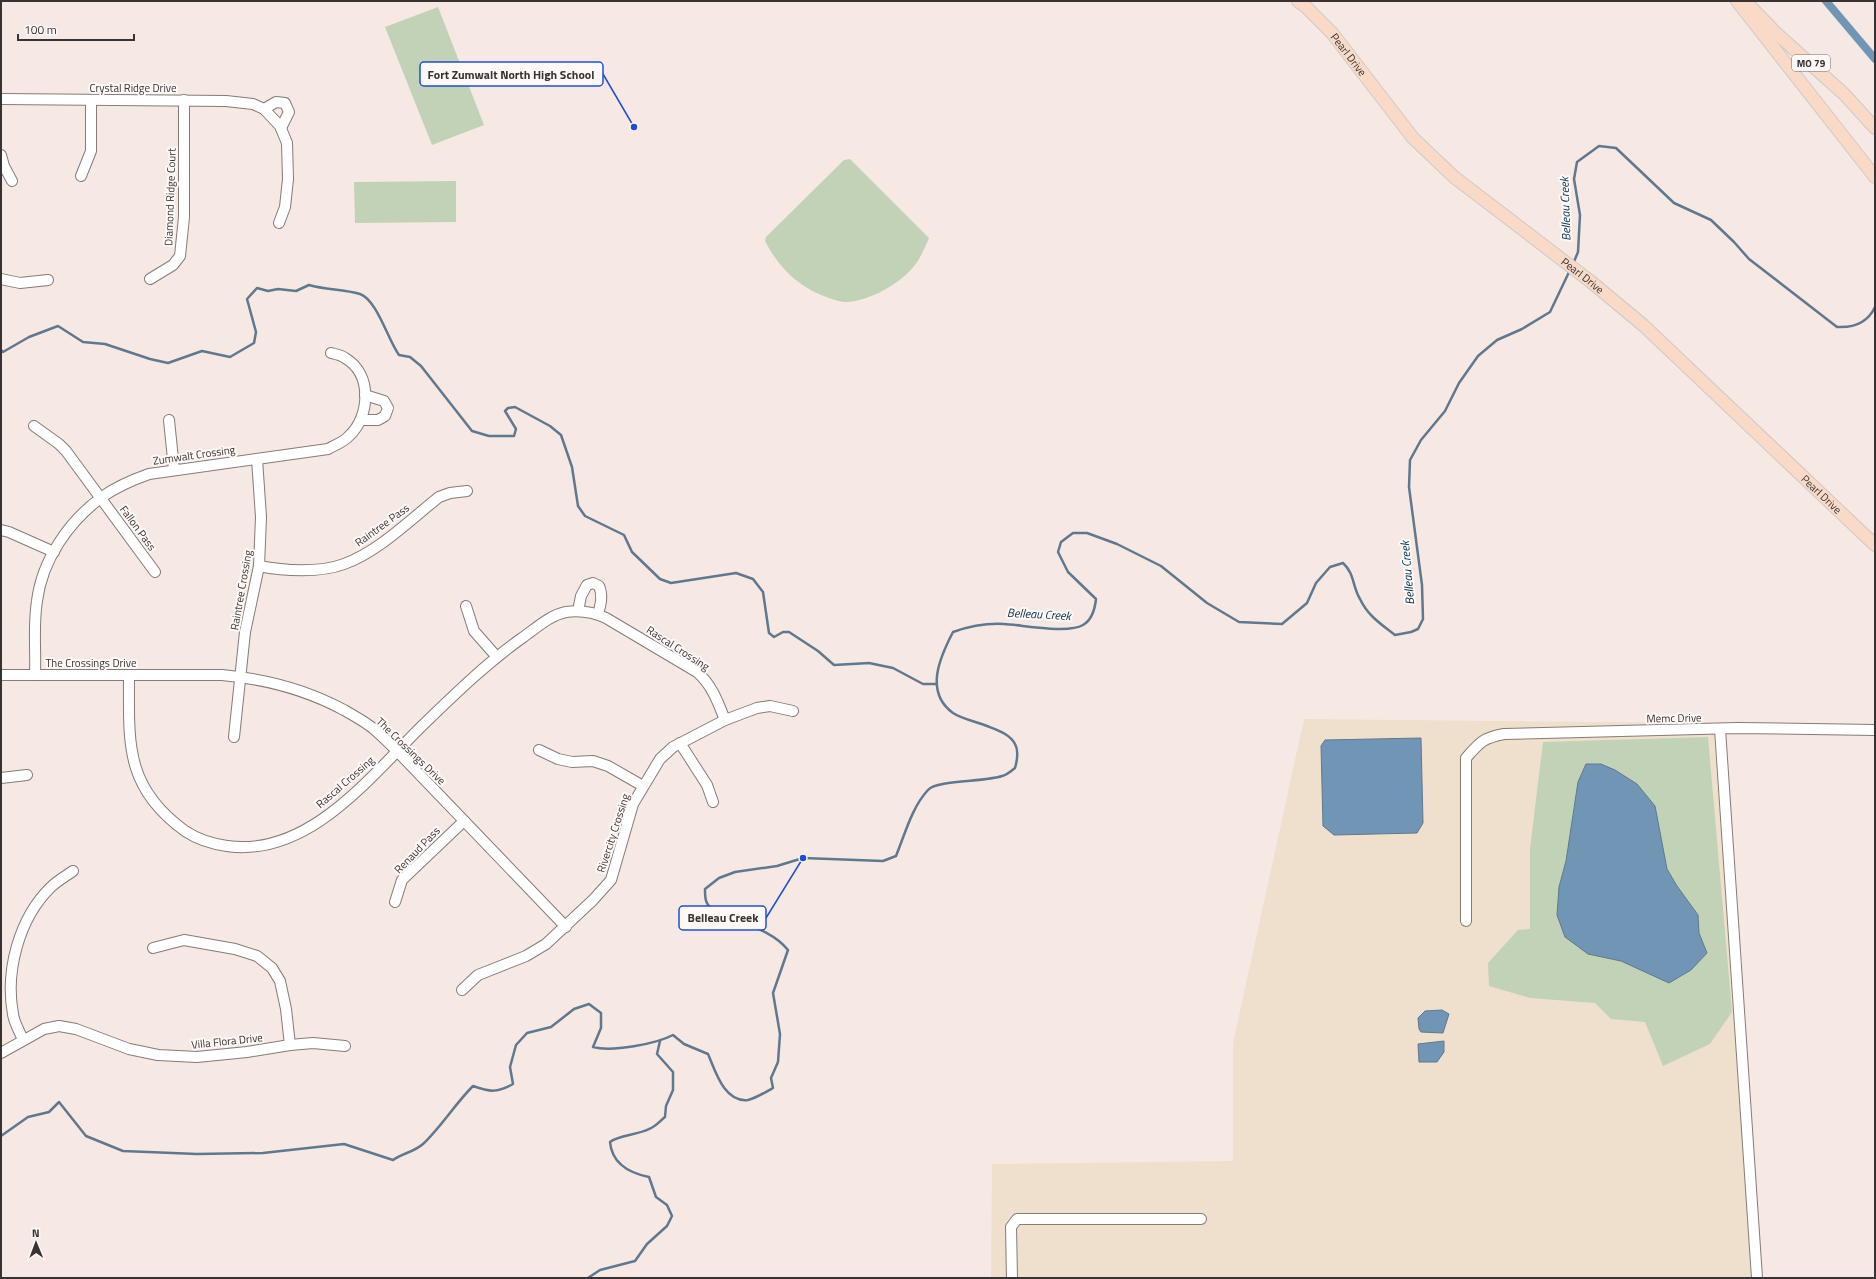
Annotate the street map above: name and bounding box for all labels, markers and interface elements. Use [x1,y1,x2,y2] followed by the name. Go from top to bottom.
[18,16,134,42] scale bar
[24,20,57,39] text: 100 m
[1327,30,1371,80] street label: Pearl Drive
[1792,55,1830,71] road number: MO 79
[420,62,603,86] callout: Fort Zumwalt North High School
[428,65,594,84] text: Fort Zumwalt North High School
[89,80,177,96] street label: Crystal Ridge Drive
[160,148,180,246] street label: Diamond Ridge Court
[1554,175,1576,241] water label: Belleau Creek
[1558,254,1608,298] street label: Pearl Drive
[152,441,237,469] street label: Zumwalt Crossing
[1798,471,1846,518] street label: Pearl Drive
[351,500,413,550] street label: Raintree Pass
[116,502,160,554] street label: Fallon Pass
[1395,539,1419,606] water label: Belleau Creek
[226,548,256,631] street label: Raintree Crossing
[1007,603,1073,625] water label: Belleau Creek
[643,622,713,675] street label: Rascal Crossing
[46,655,137,671] street label: The Crossings Drive
[1646,710,1702,726] street label: Memc Drive
[373,714,450,789] street label: The Crossings Drive
[312,752,378,812] street label: Rascal Crossing
[593,791,633,875] street label: Rivercity Crossing
[390,823,444,877] street label: Renaud Pass
[679,906,766,930] callout: Belleau Creek
[688,908,759,927] text: Belleau Creek
[190,1029,264,1053] street label: Villa Flora Drive
[16,1223,56,1263] north arrow
[32,1225,40,1241] text: N

